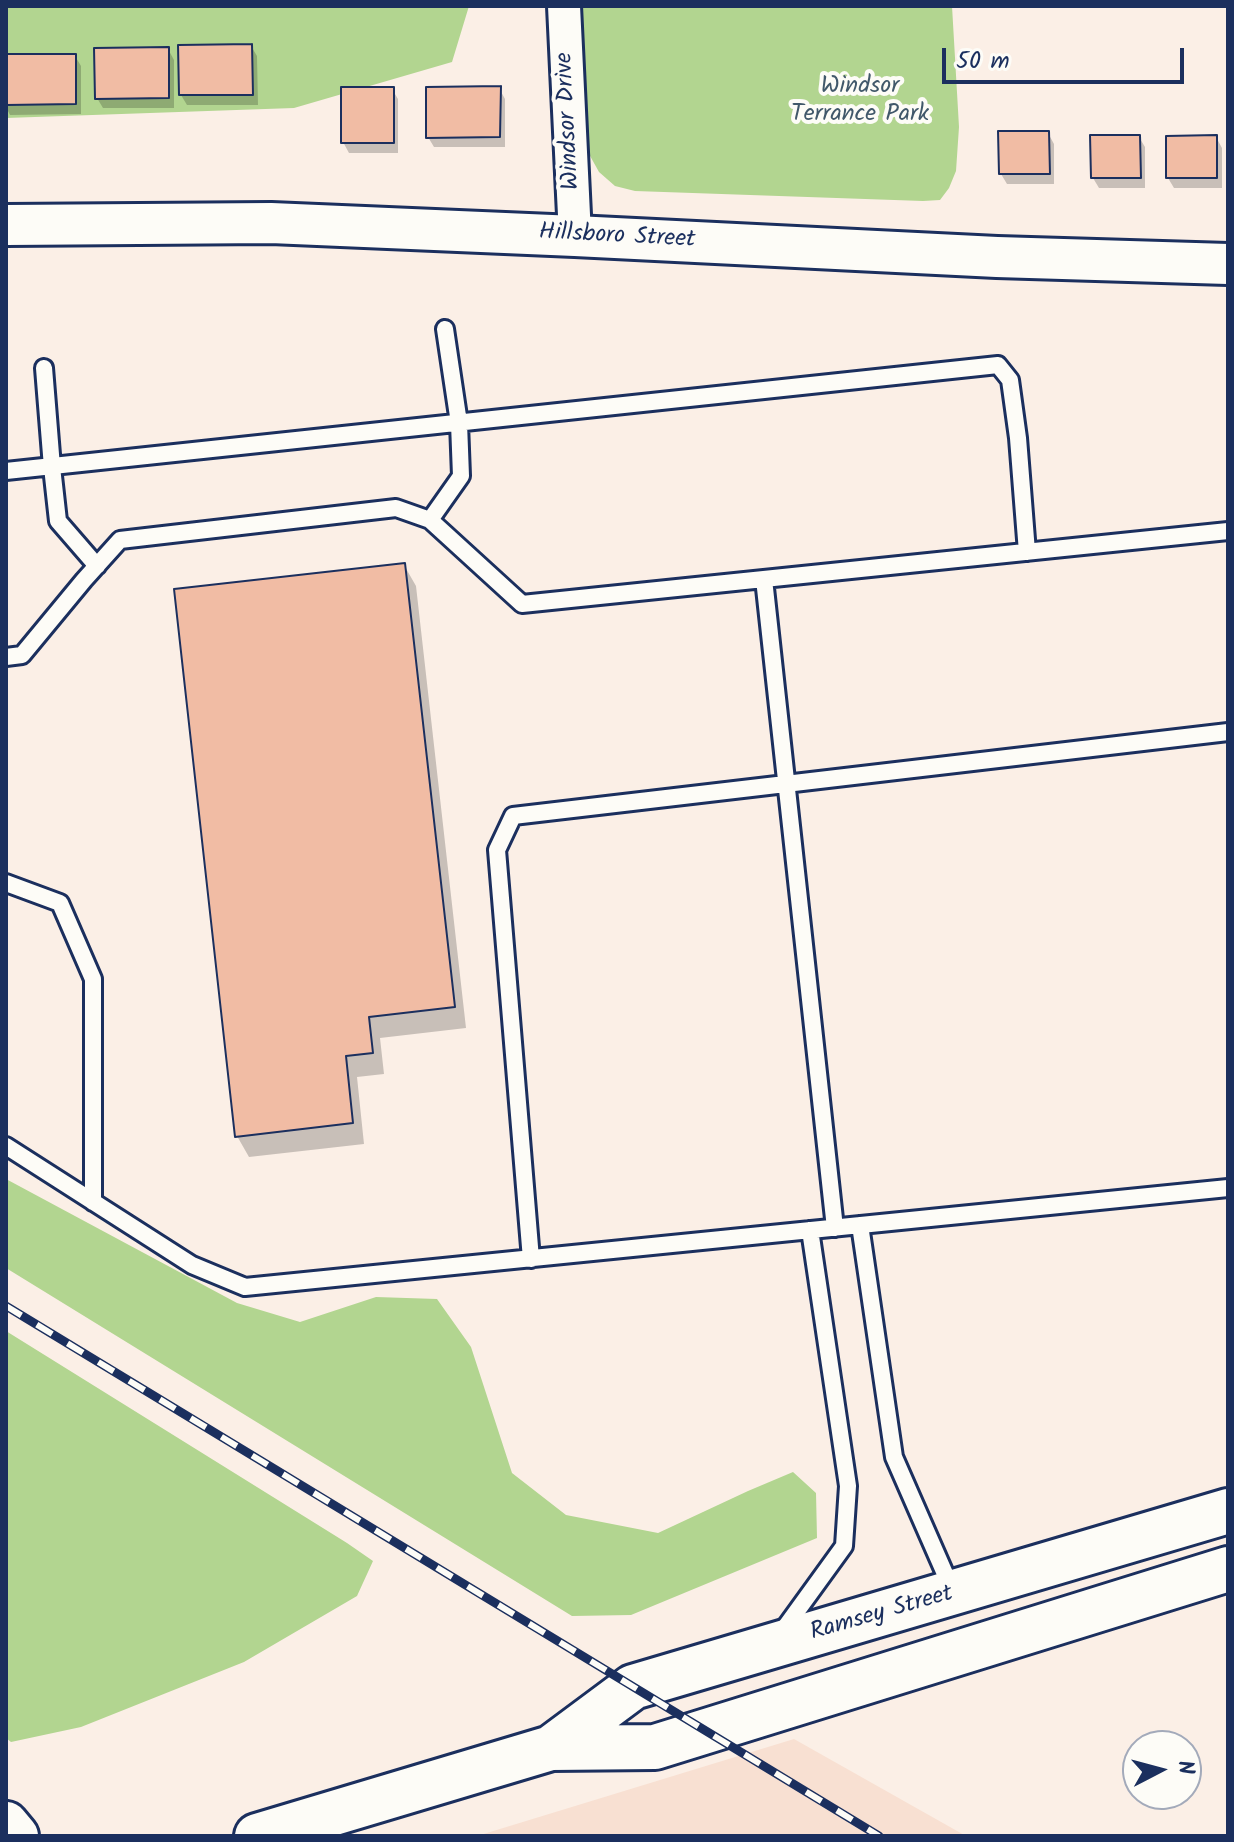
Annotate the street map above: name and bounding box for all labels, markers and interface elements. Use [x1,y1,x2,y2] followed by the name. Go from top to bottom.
[946,32,1188,82] scale bar
[956,42,1010,81] text: 50 m
[552,51,588,191] street label: Windsor Drive
[791,74,929,130] park label: Windsor Terrance Park
[538,220,696,256] street label: Hillsboro Street
[807,1581,957,1649] street label: Ramsey Street
[1122,1730,1202,1810] north arrow
[1166,1759,1203,1776] text: N

